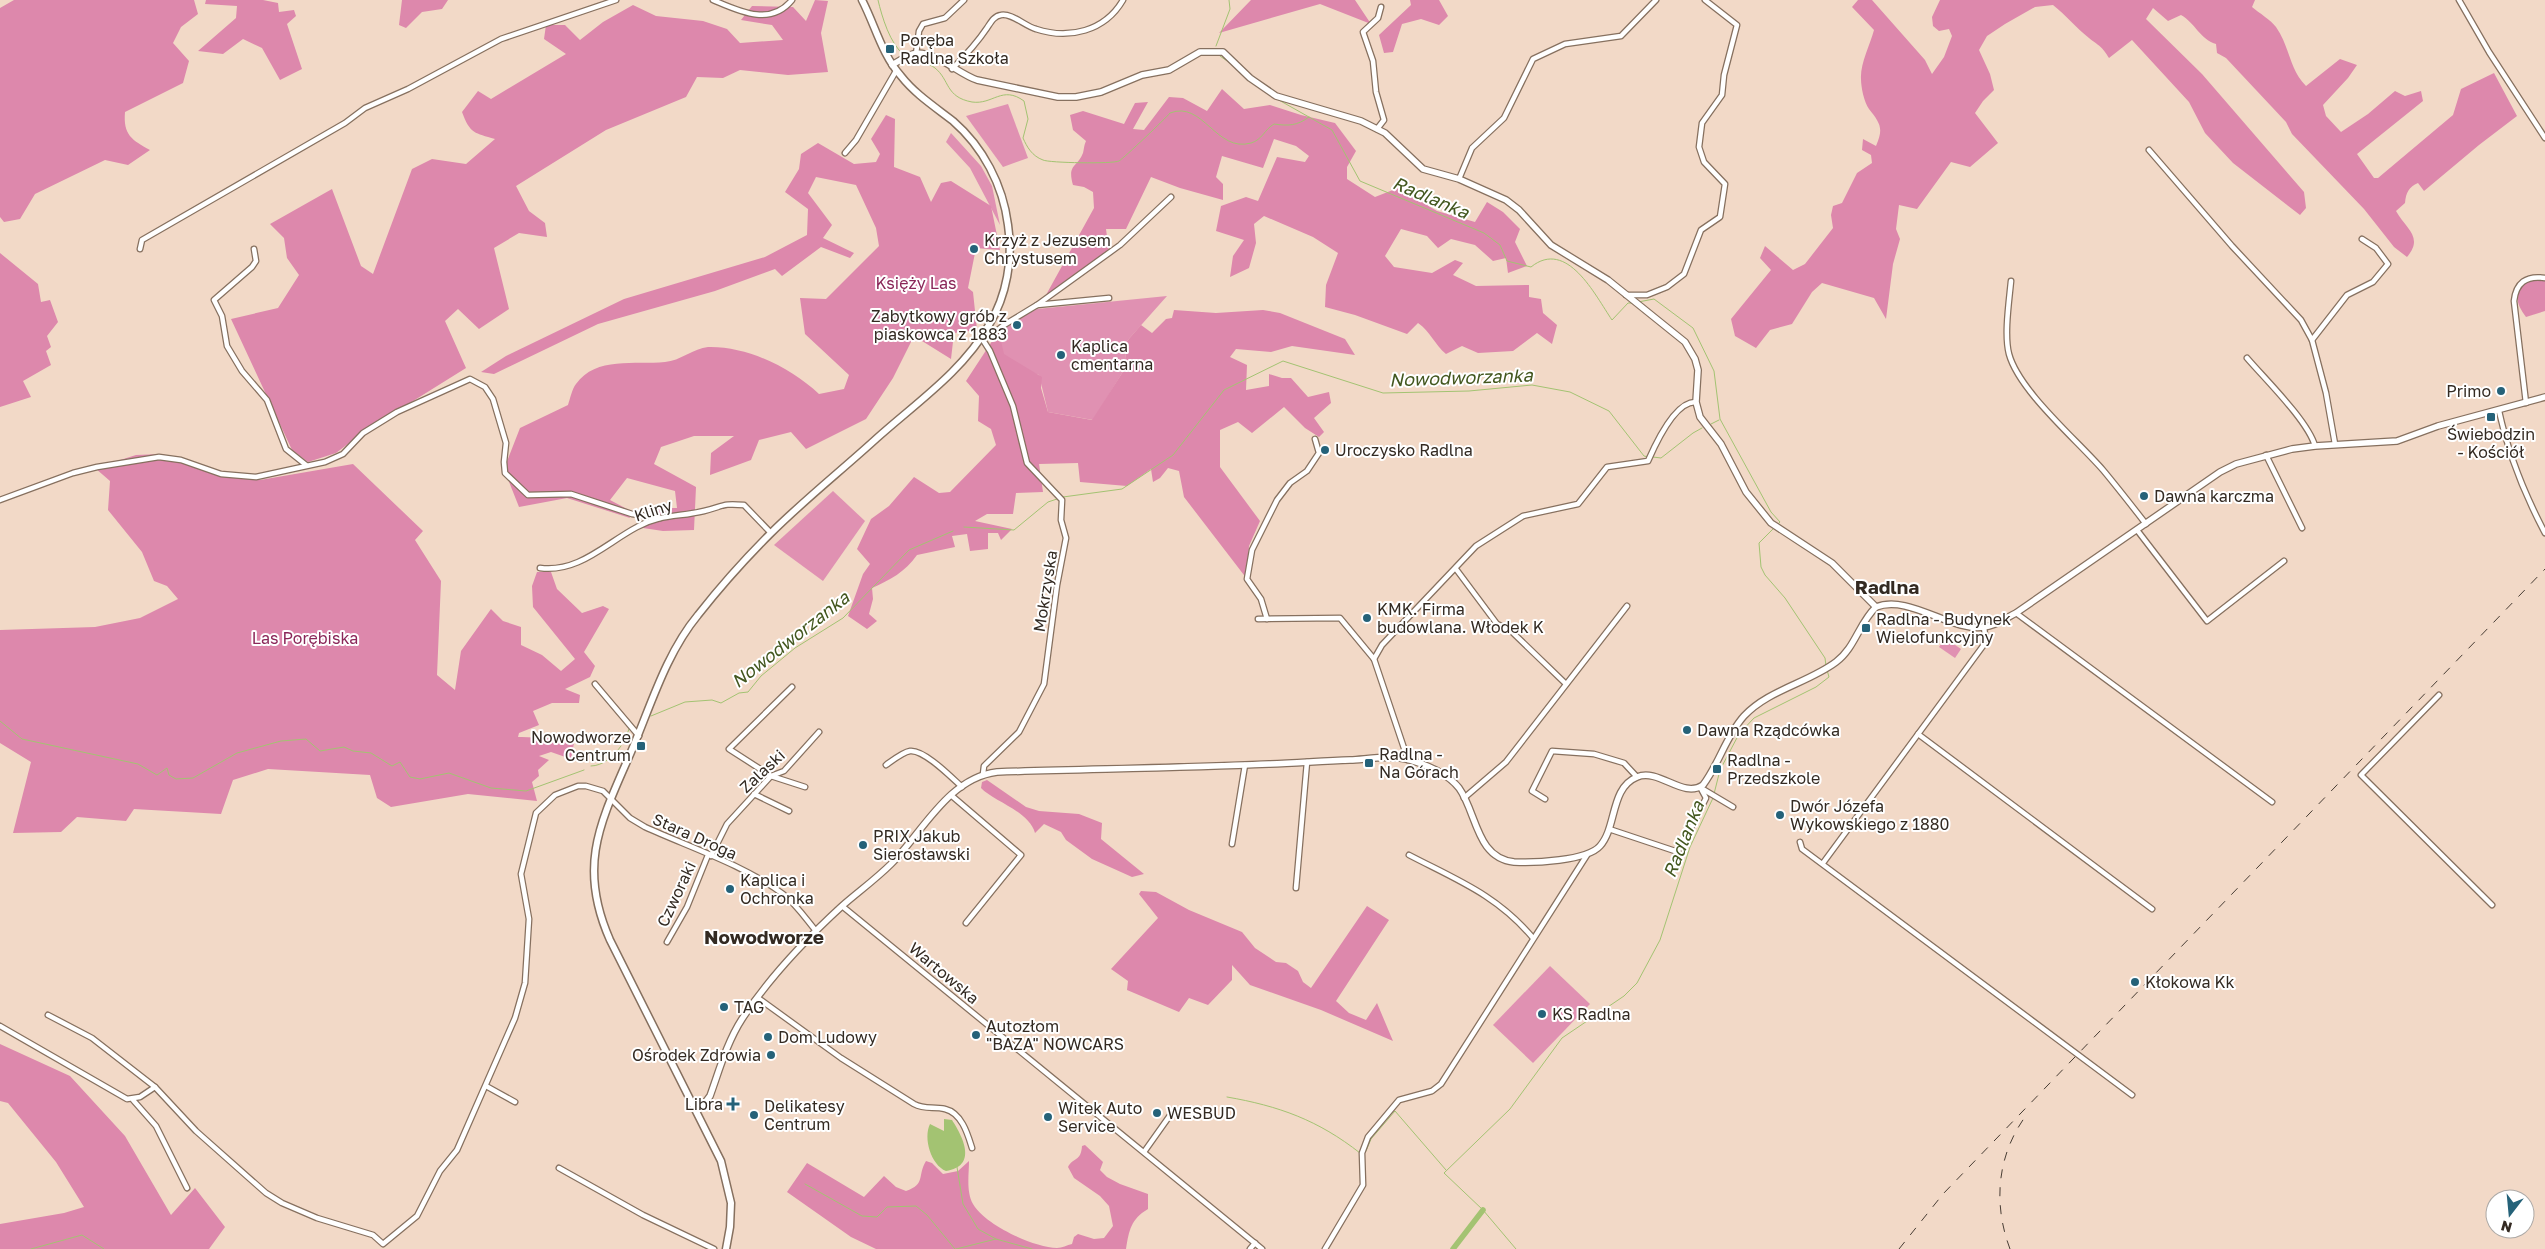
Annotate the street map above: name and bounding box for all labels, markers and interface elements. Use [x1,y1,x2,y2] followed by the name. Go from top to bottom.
[900,30,1009,68] place label: Poręba Radlna Szkoła
[884,43,896,55] marker: Poręba Radlna Szkoła
[1390,171,1473,223] water label: Radlanka
[984,230,1111,268] place label: Krzyż z Jezusem Chrystusem
[968,243,980,255] marker: Krzyż z Jezusem Chrystusem
[875,273,957,293] park label: Księży Las
[871,306,1007,344] place label: Zabytkowy grób z piaskowca z 1883
[1011,319,1023,331] marker: Zabytkowy grób z piaskowca z 1883
[1071,336,1153,374] place label: Kaplica cmentarna
[1055,349,1067,361] marker: Kaplica cmentarna
[1389,363,1534,390] water label: Nowodworzanka
[2446,381,2491,401] place label: Primo
[2495,385,2507,397] marker: Primo
[2485,411,2497,423] marker: Świebodzin - Kościół
[2447,424,2535,462] place label: Świebodzin - Kościół
[1335,440,1473,460] place label: Uroczysko Radlna
[1319,444,1331,456] marker: Uroczysko Radlna
[2154,486,2274,506] place label: Dawna karczma
[2138,490,2150,502] marker: Dawna karczma
[631,494,675,526] street label: Kliny
[1029,549,1061,633] street label: Mokrzyska
[1855,575,1919,598] district label: Radlna
[727,586,854,692] water label: Nowodworzanka
[1377,599,1544,637] place label: KMK. Firma budowlana. Włodek K
[1876,609,2011,647] place label: Radlna - Budynek Wielofunkcyjny
[1361,612,1373,624] marker: KMK. Firma budowlana. Włodek K
[1860,622,1872,634] marker: Radlna - Budynek Wielofunkcyjny
[252,628,358,648] park label: Las Porębiska
[1697,720,1840,740] place label: Dawna Rządcówka
[1681,724,1693,736] marker: Dawna Rządcówka
[531,727,631,765] place label: Nowodworze Centrum
[635,740,647,752] marker: Nowodworze Centrum
[1379,744,1459,782] place label: Radlna - Na Górach
[735,745,789,797] street label: Zalaski
[1727,750,1820,788] place label: Radlna - Przedszkole
[1363,757,1375,769] marker: Radlna - Na Górach
[1711,763,1723,775] marker: Radlna - Przedszkole
[1790,796,1949,834] place label: Dwór Józefa Wykowskiego z 1880
[1658,797,1709,880] water label: Radlanka
[650,809,740,863] street label: Stara Droga
[1774,809,1786,821] marker: Dwór Józefa Wykowskiego z 1880
[873,826,970,864] place label: PRIX Jakub Sierosławski
[857,839,869,851] marker: PRIX Jakub Sierosławski
[652,858,700,930] street label: Czworaki
[740,870,814,908] place label: Kaplica i Ochronka
[724,883,736,895] marker: Kaplica i Ochronka
[704,925,824,948] district label: Nowodworze
[905,938,983,1008] street label: Wartowska
[2145,972,2235,992] place label: Kłokowa Kk
[2129,976,2141,988] marker: Kłokowa Kk
[734,997,764,1017] place label: TAG
[718,1001,730,1013] marker: TAG
[1552,1004,1631,1024] place label: KS Radlna
[1536,1008,1548,1020] marker: KS Radlna
[986,1016,1124,1054] place label: Autozłom "BAZA" NOWCARS
[778,1027,877,1047] place label: Dom Ludowy
[970,1029,982,1041] marker: Autozłom "BAZA" NOWCARS
[762,1031,774,1043] marker: Dom Ludowy
[632,1045,761,1065] place label: Ośrodek Zdrowia
[765,1049,777,1061] marker: Ośrodek Zdrowia
[685,1094,723,1114] place label: Libra
[764,1096,845,1134] place label: Delikatesy Centrum
[727,1098,739,1110] marker: Libra
[1058,1098,1142,1136] place label: Witek Auto Service
[1167,1103,1236,1123] place label: WESBUD
[1151,1107,1163,1119] marker: WESBUD
[748,1109,760,1121] marker: Delikatesy Centrum
[1042,1111,1054,1123] marker: Witek Auto Service
[2485,1189,2535,1239] north arrow
[2499,1217,2514,1237] text: N

